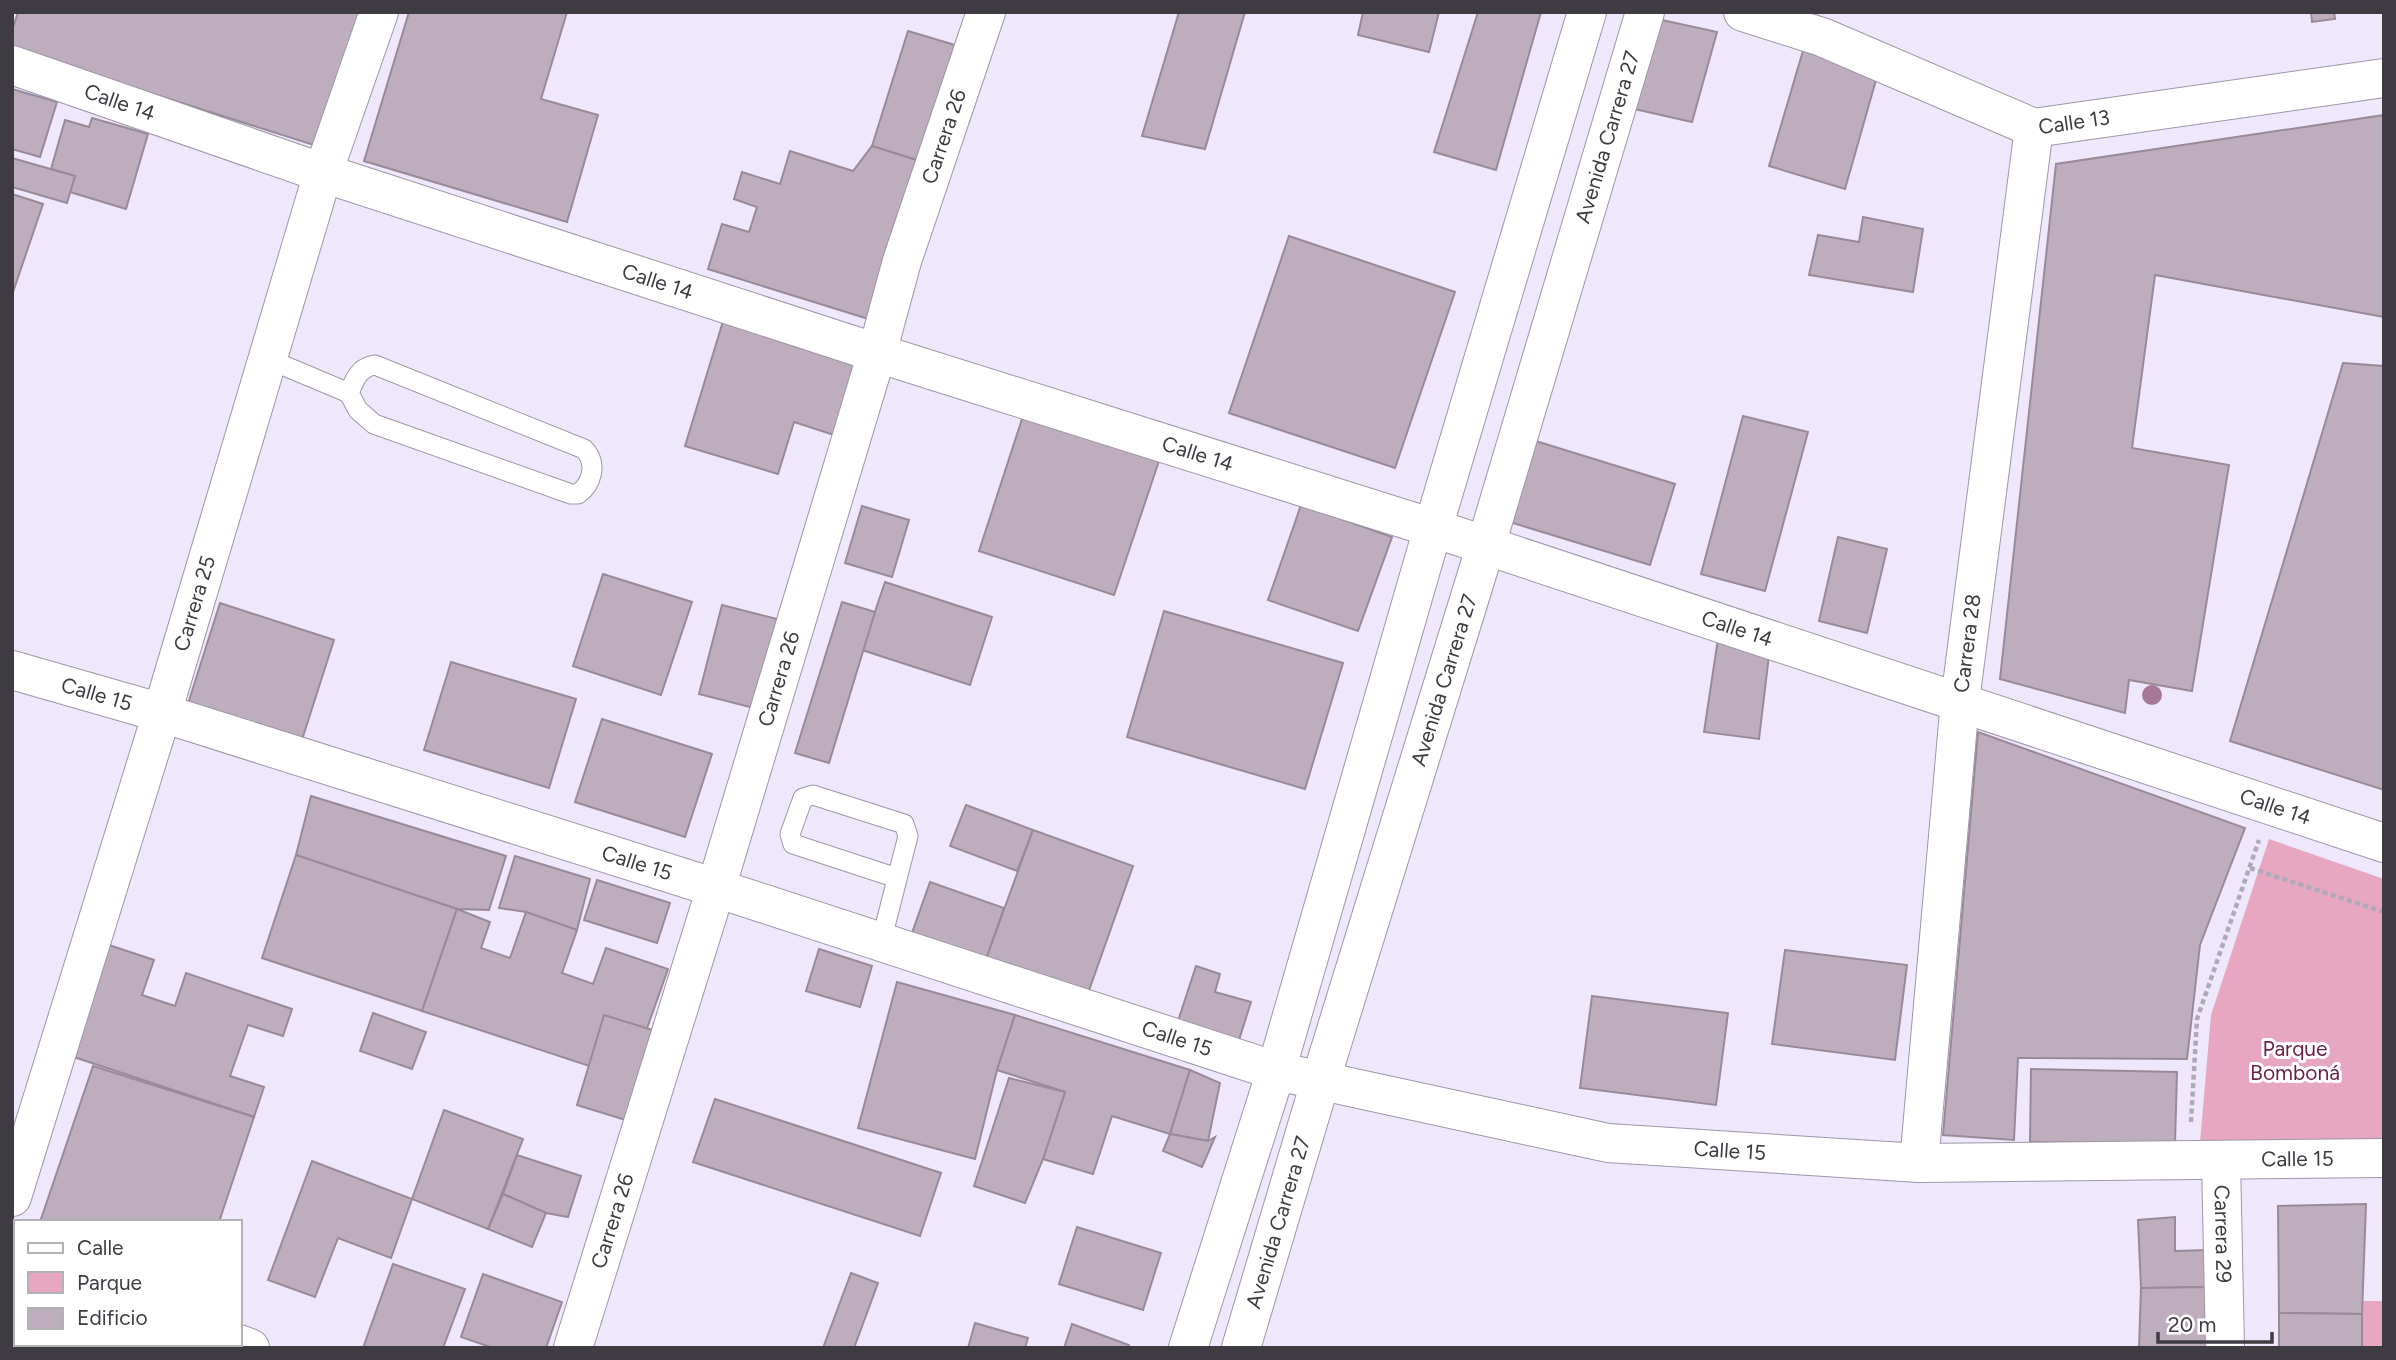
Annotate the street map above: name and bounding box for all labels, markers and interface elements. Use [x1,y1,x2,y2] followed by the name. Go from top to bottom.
[1570,48,1645,226] street label: Avenida Carrera 27
[81,78,159,126] street label: Calle 14
[916,86,971,187] street label: Carrera 26
[2037,104,2111,139] street label: Calle 13
[619,258,697,304] street label: Calle 14
[1159,431,1237,476] street label: Calle 14
[168,553,220,654] street label: Carrera 25
[1405,591,1482,769] street label: Avenida Carrera 27
[1948,592,1986,694] street label: Carrera 28
[1698,605,1776,652] street label: Calle 14
[752,628,805,729] street label: Carrera 26
[58,672,135,716] street label: Calle 15
[2237,783,2314,830] street label: Calle 14
[599,840,675,885] street label: Calle 15
[1139,1015,1216,1061] street label: Calle 15
[2250,1036,2340,1085] park label: Parque Bomboná
[1240,1133,1315,1311] street label: Avenida Carrera 27
[1693,1136,1767,1165] street label: Calle 15
[2261,1146,2334,1171] street label: Calle 15
[585,1170,639,1271] street label: Carrera 26
[2210,1185,2237,1283] street label: Carrera 29
[14,1220,242,1346] legend
[77,1235,124,1260] text: Calle
[77,1270,142,1295] text: Parque
[2158,1300,2272,1344] scale bar
[77,1305,148,1330] text: Edificio
[2168,1312,2216,1337] text: 20 m

